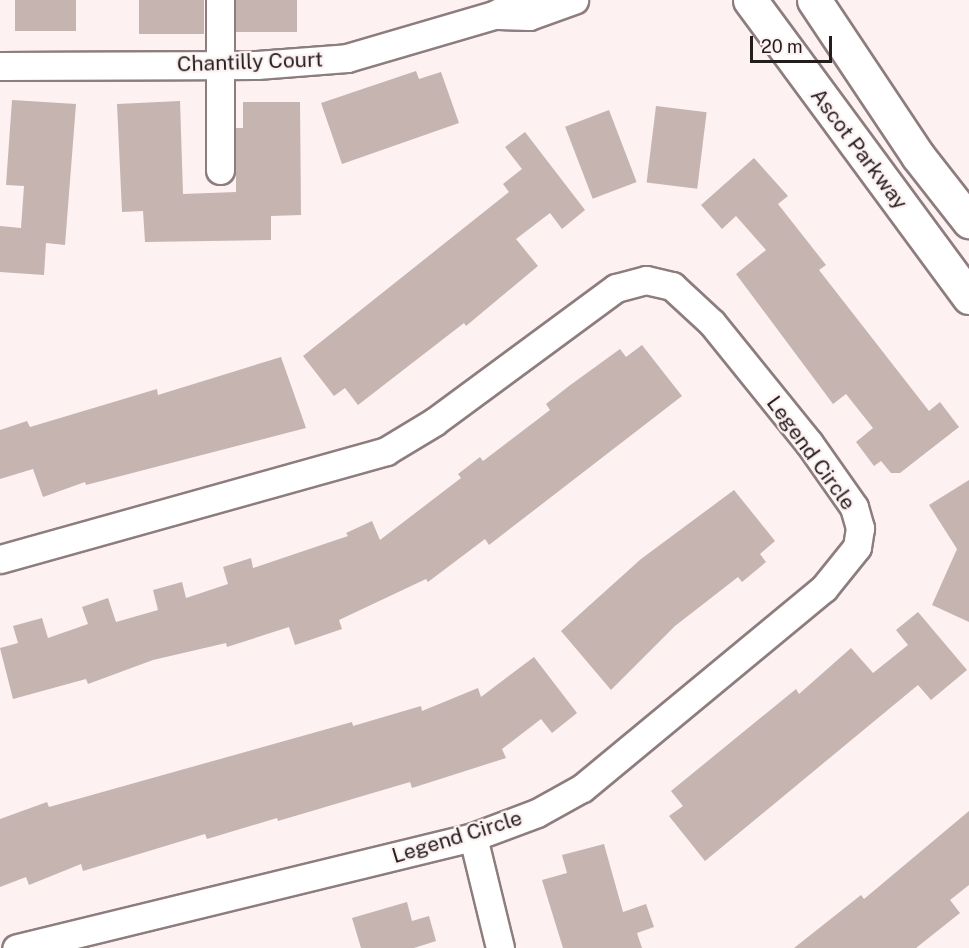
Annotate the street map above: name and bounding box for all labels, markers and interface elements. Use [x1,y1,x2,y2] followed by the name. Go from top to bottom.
[753,24,836,62] scale bar
[761,36,803,57] text: 20 m
[176,47,324,77] street label: Chantilly Court
[805,84,913,214] street label: Ascot Parkway
[761,391,861,515] street label: Legend Circle
[389,805,525,869] street label: Legend Circle

